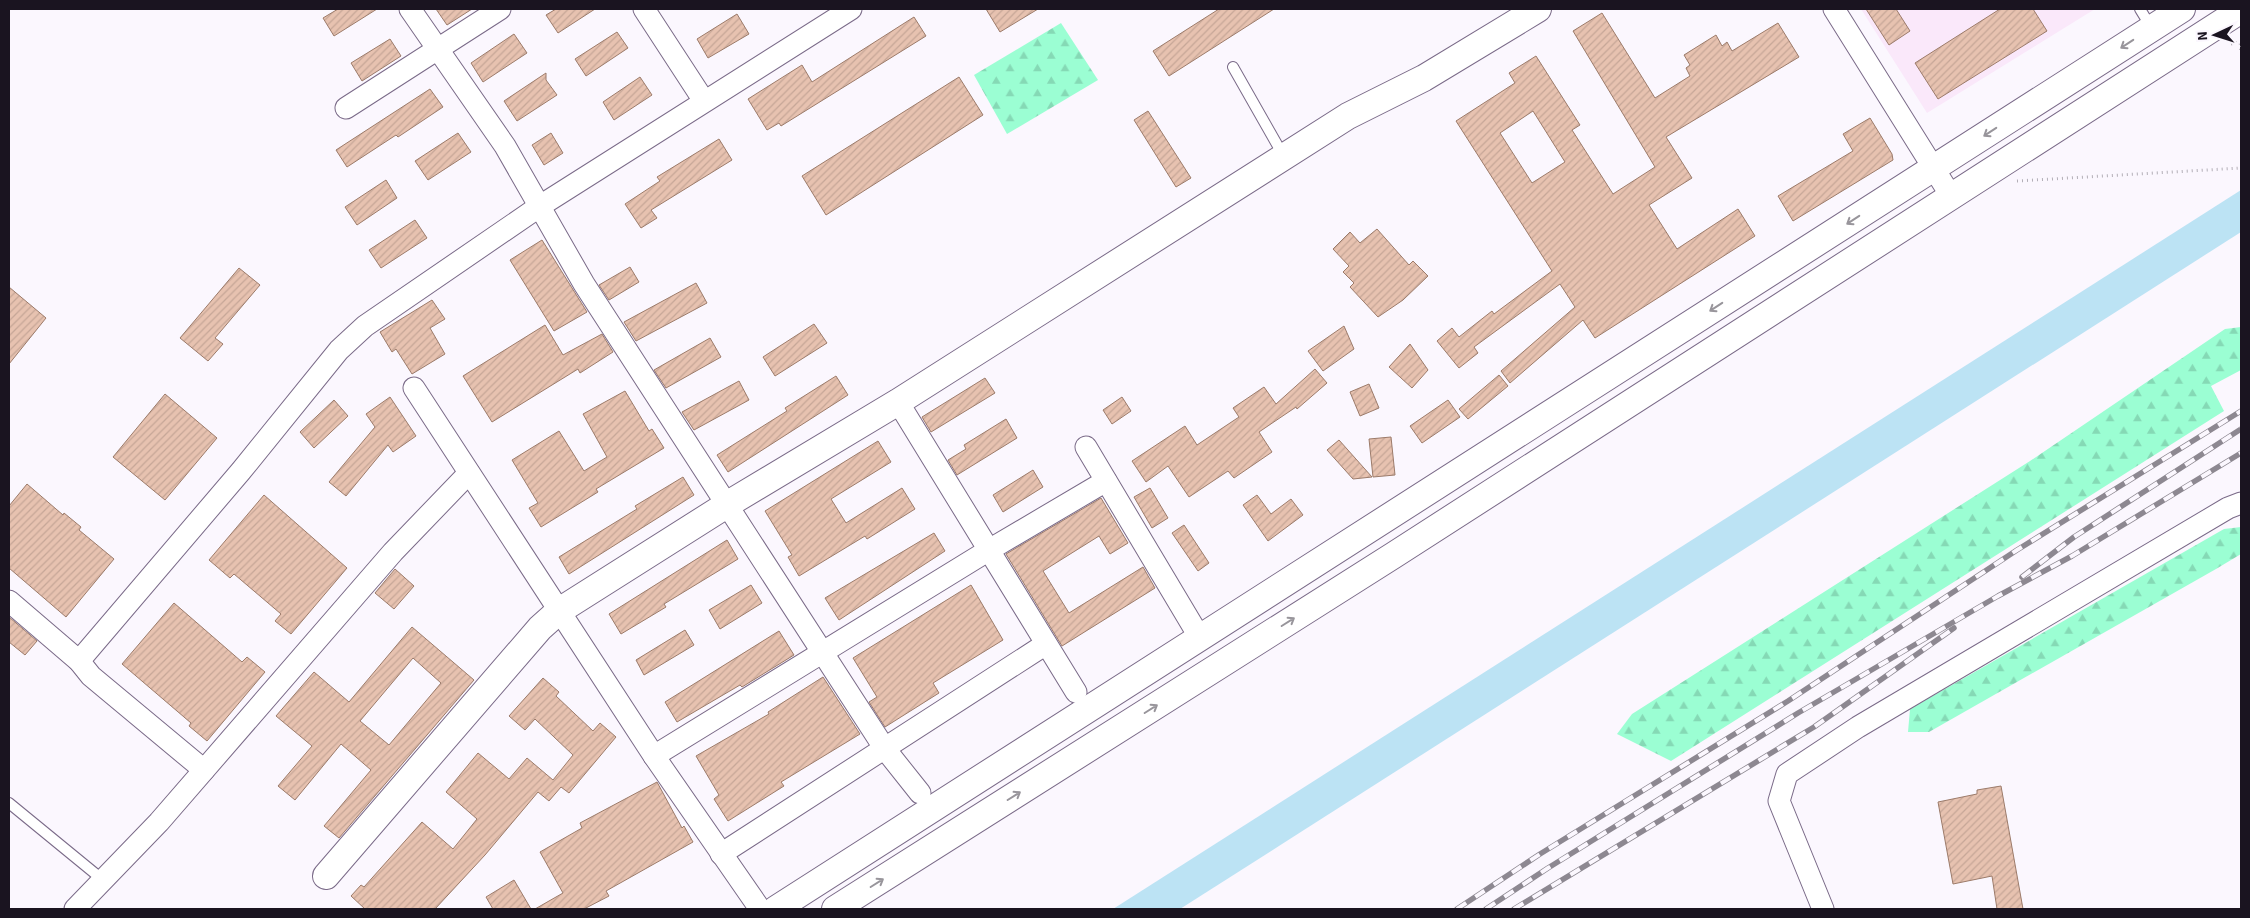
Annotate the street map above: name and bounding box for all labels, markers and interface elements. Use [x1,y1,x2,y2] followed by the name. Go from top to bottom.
[2190,10,2240,60] north arrow
[2193,30,2213,41] text: N
[2120,40,2134,50] one-way arrow
[1983,127,1997,137] one-way arrow
[1846,214,1860,225] one-way arrow
[1709,302,1723,313] one-way arrow
[1281,616,1295,627] one-way arrow
[1143,704,1157,714] one-way arrow
[1006,791,1020,801] one-way arrow
[869,878,883,888] one-way arrow

